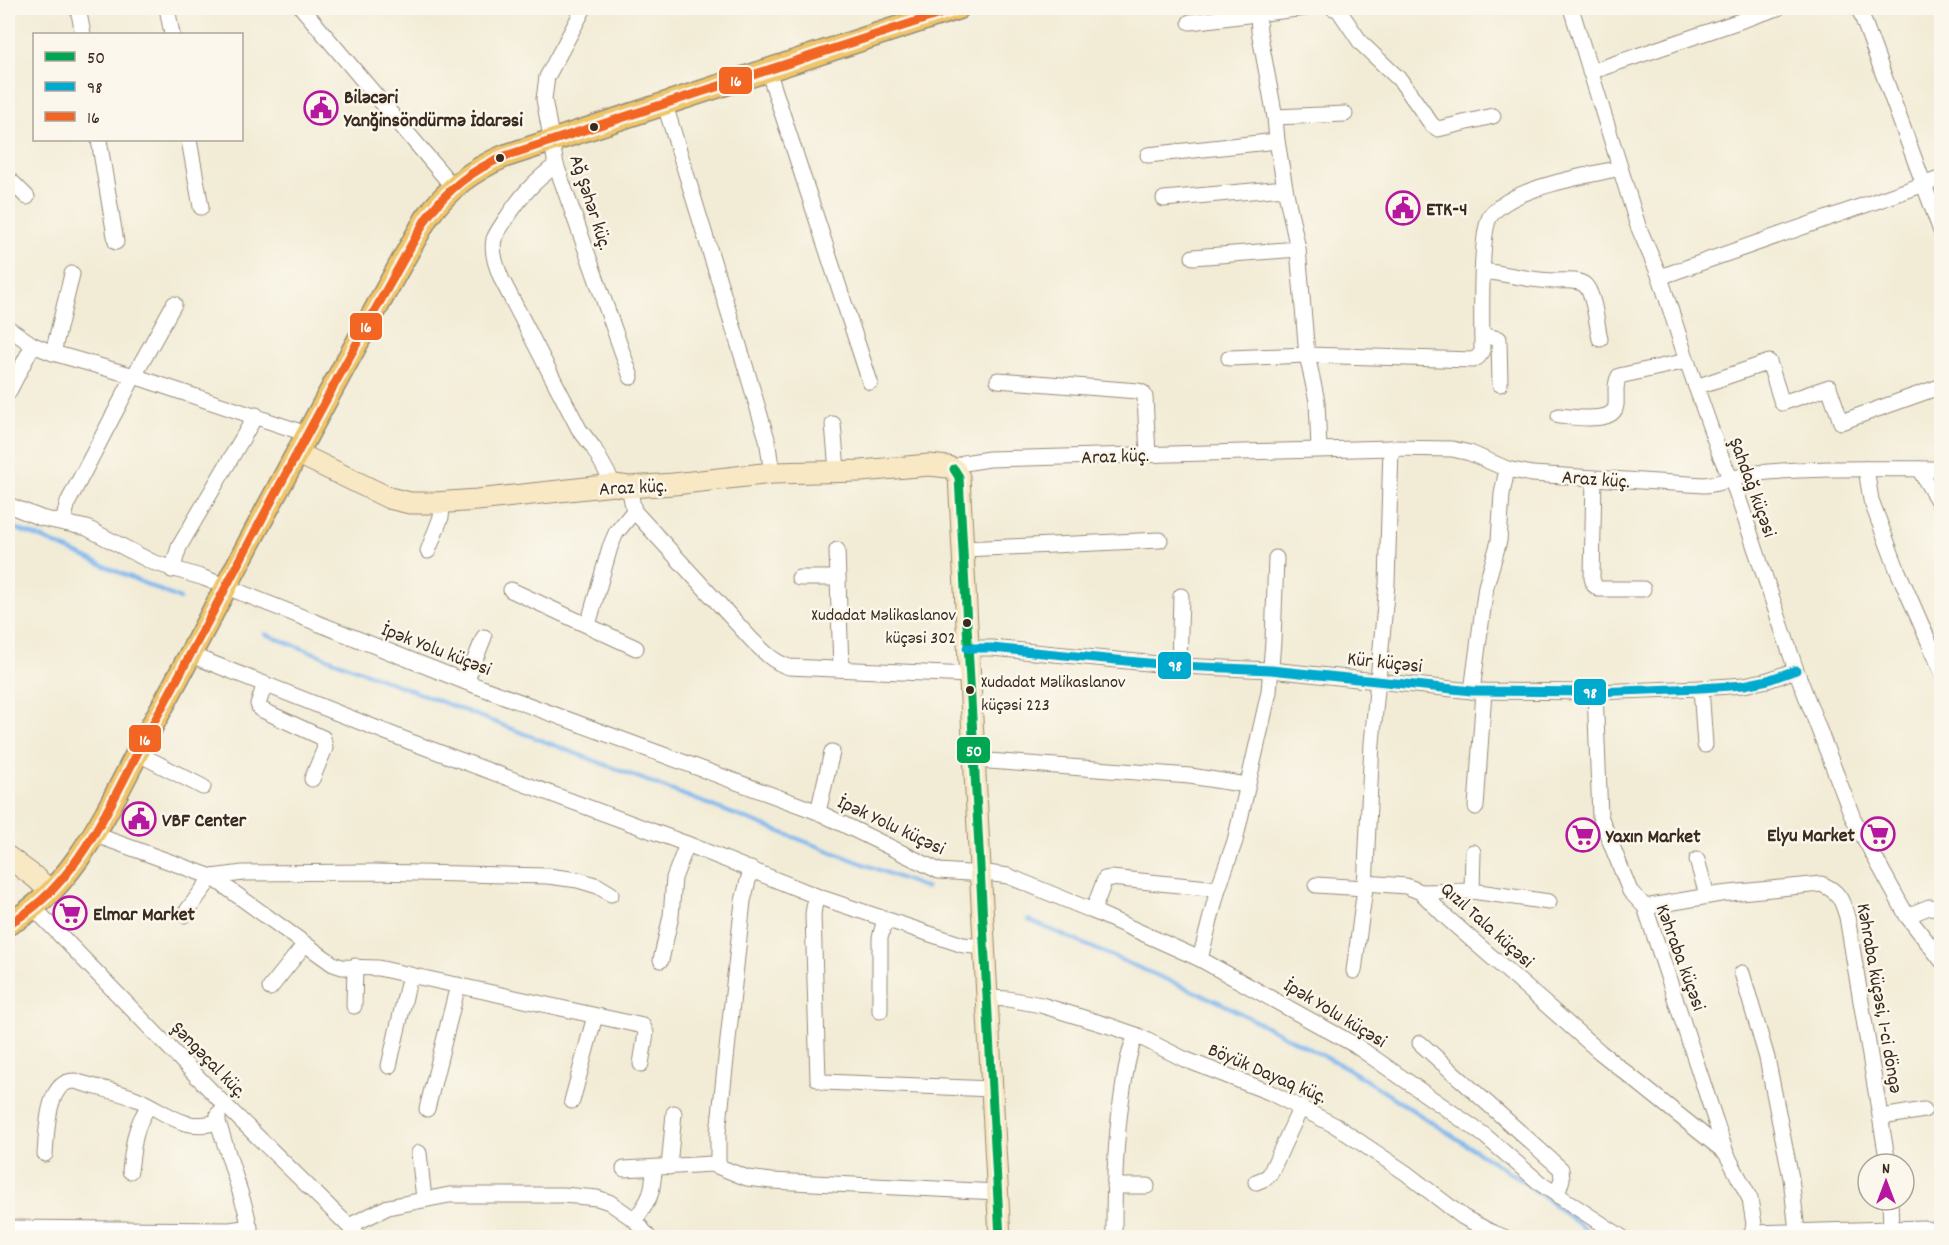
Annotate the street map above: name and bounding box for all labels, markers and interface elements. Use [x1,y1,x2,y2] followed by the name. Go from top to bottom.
[33,33,243,141] legend
[87,47,105,72] text: 50
[718,66,753,95] line badge: 16
[730,71,742,94] text: 16
[87,77,102,102] text: 98
[343,85,523,136] place label: Biləcəri Yanğinsöndürmə İdarəsi
[303,90,339,126] public building icon: Biləcəri Yanğinsöndürmə İdarəsi
[87,107,100,132] text: 16
[588,121,600,133] unlabelled marker
[494,152,506,164] unlabelled marker
[561,152,618,254] street label: Ağ Şəhər küç.
[1385,190,1421,226] public building icon: ETK-4
[1426,197,1467,225] place label: ETK-4
[349,312,383,341] line badge: 16
[360,317,372,340] text: 16
[1720,434,1782,542] street label: Şahdağ küçəsi
[1081,443,1150,473] street label: Araz küç.
[1561,465,1631,497] street label: Araz küç.
[598,473,668,505] street label: Araz küç.
[812,604,956,652] place label: Xudadat Məlikaslanov küçəsi 302
[377,617,495,685] street label: İpək Yolu küçəsi
[961,617,973,629] marker: Xudadat Məlikaslanov küçəsi 302
[1346,646,1424,682] street label: Kür küçəsi
[1157,651,1192,680] line badge: 98
[1168,656,1182,679] text: 98
[981,671,1126,719] place label: Xudadat Məlikaslanov küçəsi 223
[1573,678,1607,706] line badge: 98
[1583,683,1597,706] text: 98
[964,684,976,696] marker: Xudadat Məlikaslanov küçəsi 223
[128,724,162,753] line badge: 16
[139,730,151,753] text: 16
[956,736,991,764] line badge: 50
[966,741,982,764] text: 50
[832,790,949,864] street label: İpək Yolu küçəsi
[121,801,157,837] public building icon: VBF Center
[162,808,247,836] place label: VBF Center
[1860,816,1896,852] supermarket icon: Elyu Market
[1565,817,1601,853] supermarket icon: Yaxın Market
[1767,823,1856,851] place label: Elyu Market
[1605,824,1701,852] place label: Yaxın Market
[1433,877,1539,976] street label: Qızıl Tala küçəsi
[52,895,88,931] supermarket icon: Elmar Market
[1647,901,1712,1016] street label: Kəhraba küçəsi
[1848,901,1909,1096] street label: Kəhraba küçəsi, 1-ci döngə
[93,902,195,930] place label: Elmar Market
[1278,973,1392,1057] street label: İpək Yolu küçəsi
[164,1016,252,1106] street label: Şəngəçal küç.
[1203,1037,1331,1112] street label: Böyük Dayaq küç.
[1856,1152,1916,1212] north arrow
[1882,1158,1890,1181] text: N

